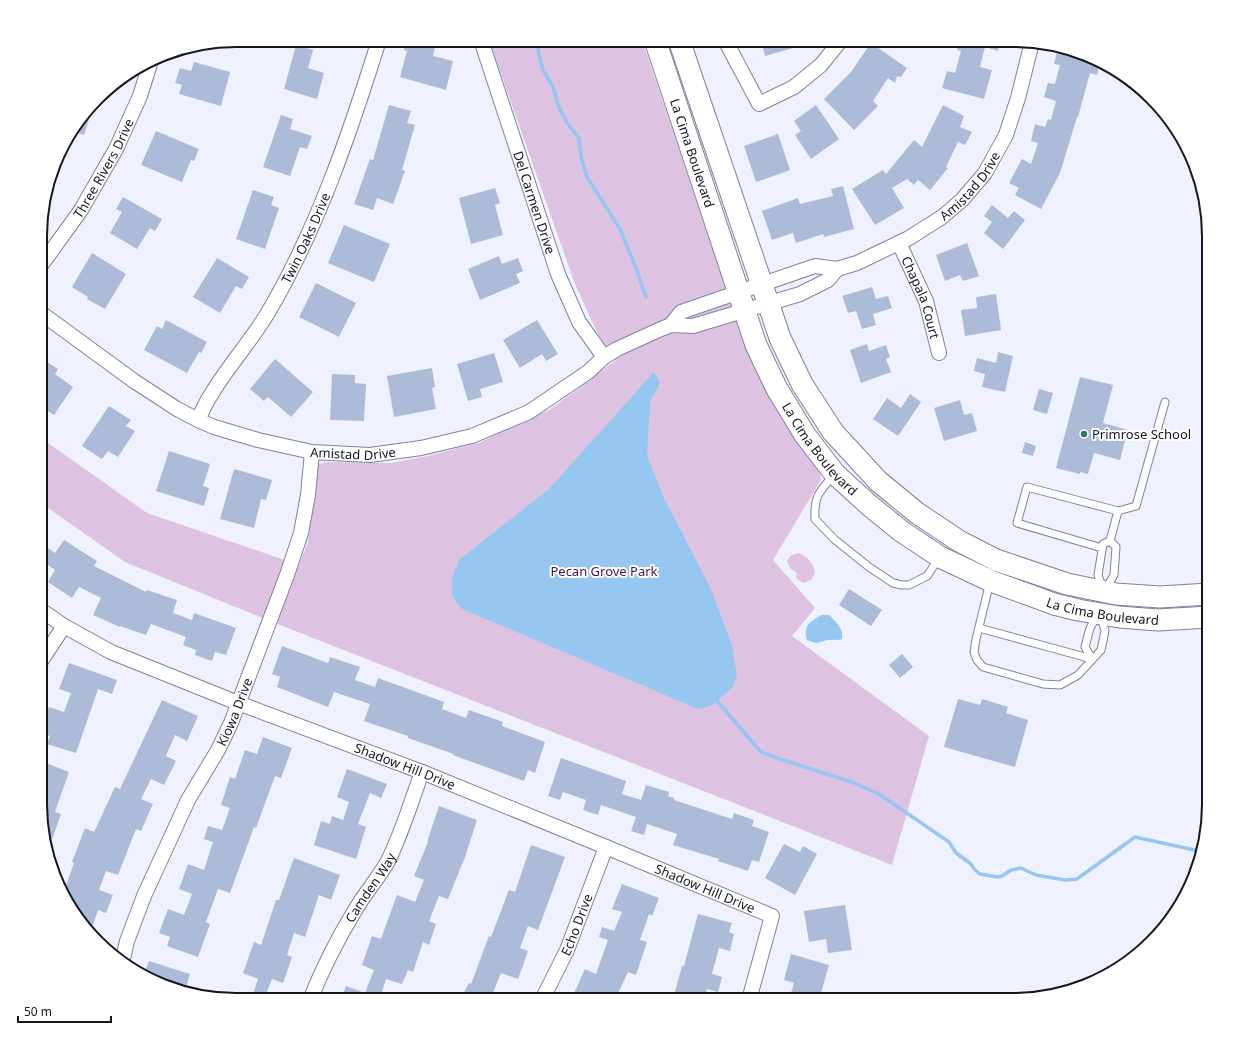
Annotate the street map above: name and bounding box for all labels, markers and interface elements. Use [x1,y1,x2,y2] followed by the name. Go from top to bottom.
[666,96,719,210] street label: La Cima Boulevard
[69,116,138,222] street label: Three Rivers Drive
[936,148,1004,224] street label: Amistad Drive
[509,149,560,256] street label: Del Carmen Drive
[277,190,334,287] street label: Twin Oaks Drive
[897,253,944,341] street label: Chapala Court
[778,399,862,499] street label: La Cima Boulevard
[1092,425,1191,443] place label: Primrose School
[1079,429,1089,439] marker: Primrose School
[310,443,397,464] street label: Amistad Drive
[550,562,658,580] park label: Pecan Grove Park
[1044,593,1159,629] street label: La Cima Boulevard
[212,675,256,749] street label: Kiowa Drive
[352,738,458,794] street label: Shadow Hill Drive
[341,849,400,926] street label: Camden Way
[652,859,758,917] street label: Shadow Hill Drive
[557,891,597,959] street label: Echo Drive
[18,998,111,1024] scale bar
[24,1003,52,1020] text: 50 m

